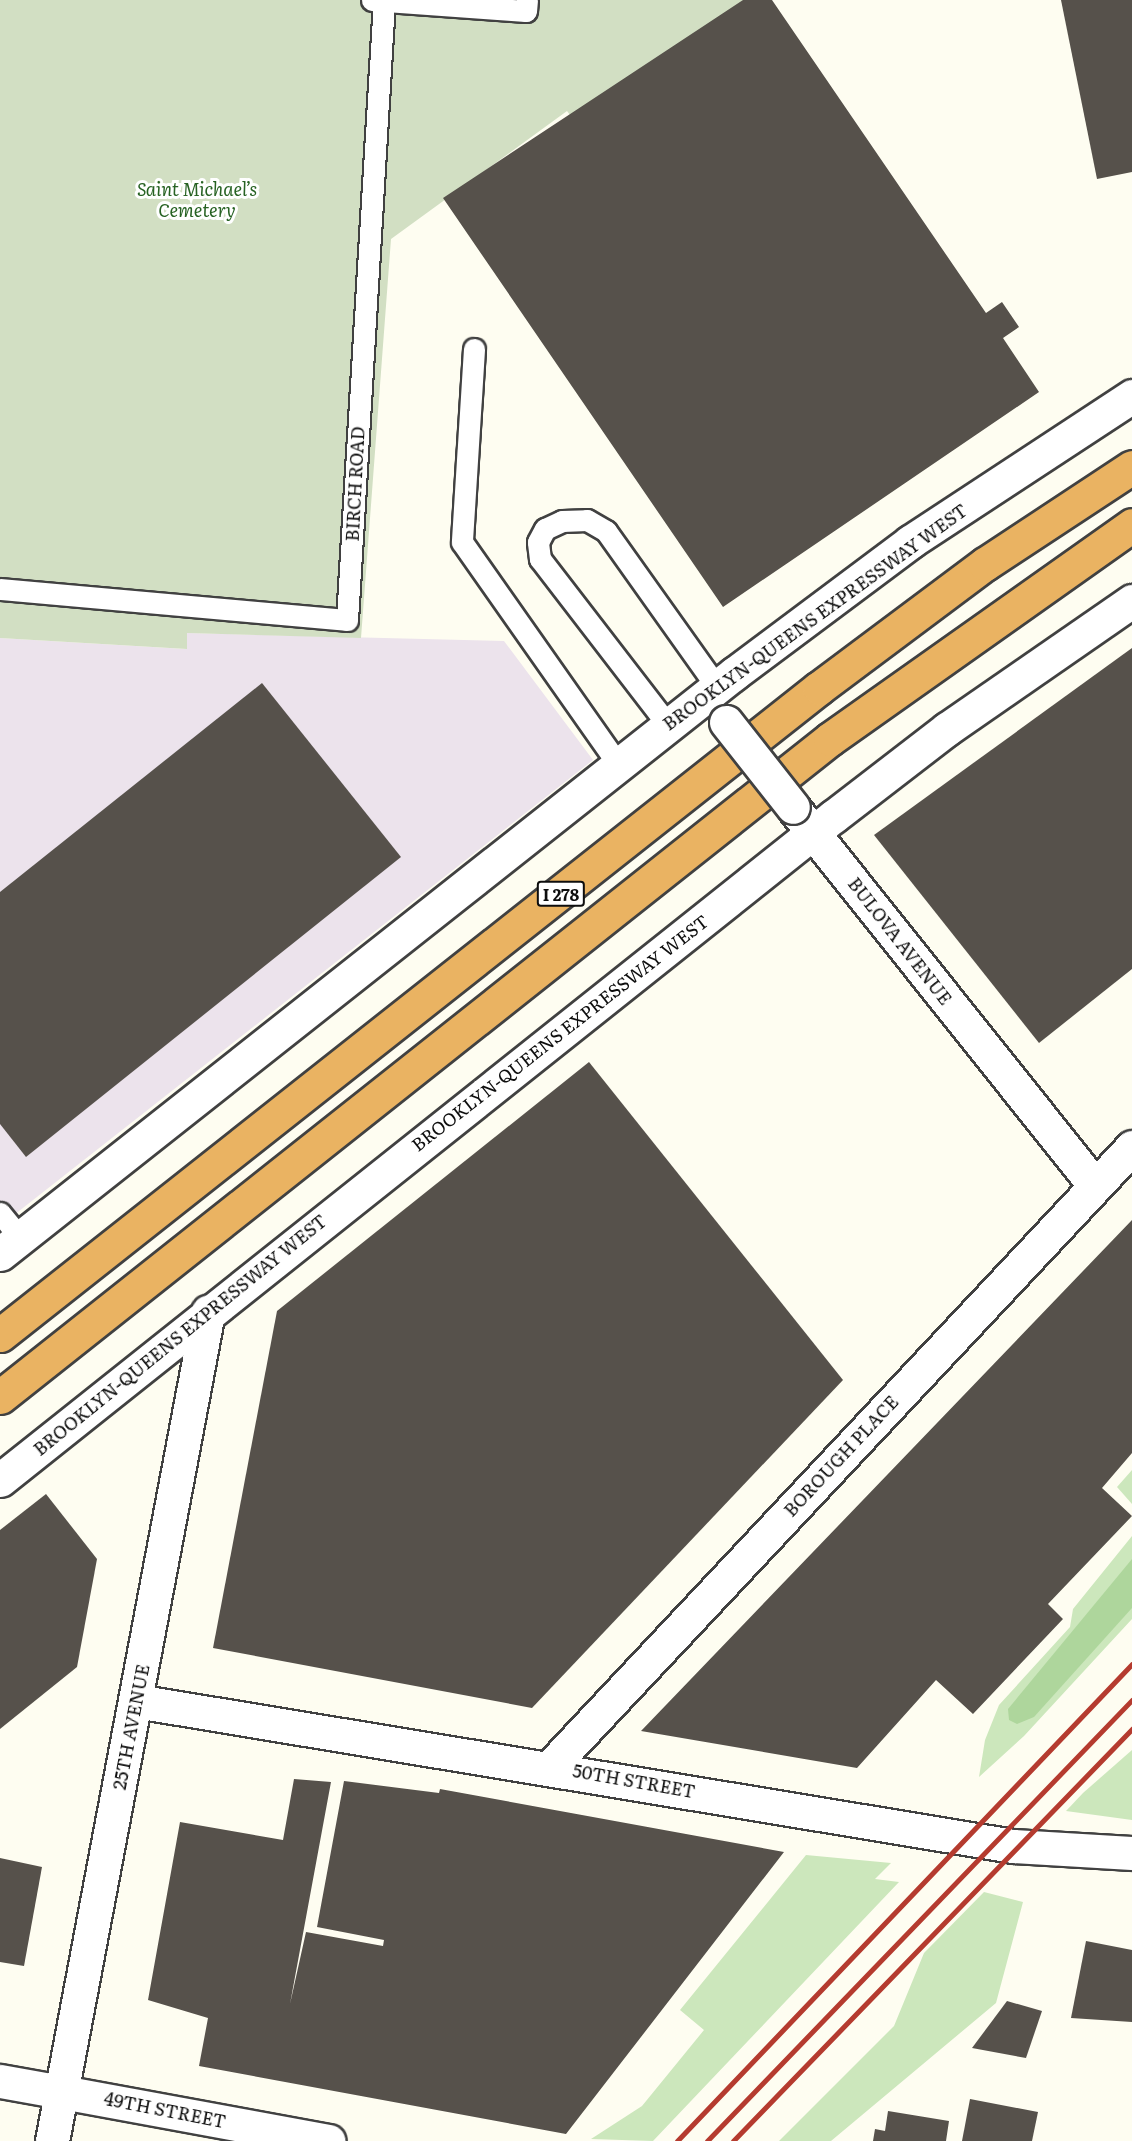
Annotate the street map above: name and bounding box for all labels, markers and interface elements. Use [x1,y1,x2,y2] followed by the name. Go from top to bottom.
[137,179,257,222] park label: Saint Michael’s Cemetery
[341,426,369,542] street label: BIRCH ROAD
[659,499,971,735] street label: BROOKLYN-QUEENS EXPRESSWAY WEST
[844,873,956,1009] street label: BULOVA AVENUE
[536,881,586,907] road number: I 278
[407,910,713,1156] street label: BROOKLYN-QUEENS EXPRESSWAY WEST
[29,1210,331,1460] street label: BROOKLYN-QUEENS EXPRESSWAY WEST
[779,1391,903,1521] street label: BOROUGH PLACE
[108,1662,154,1792] street label: 25TH AVENUE
[571,1760,697,1802] street label: 50TH STREET
[102,2088,228,2132] street label: 49TH STREET

